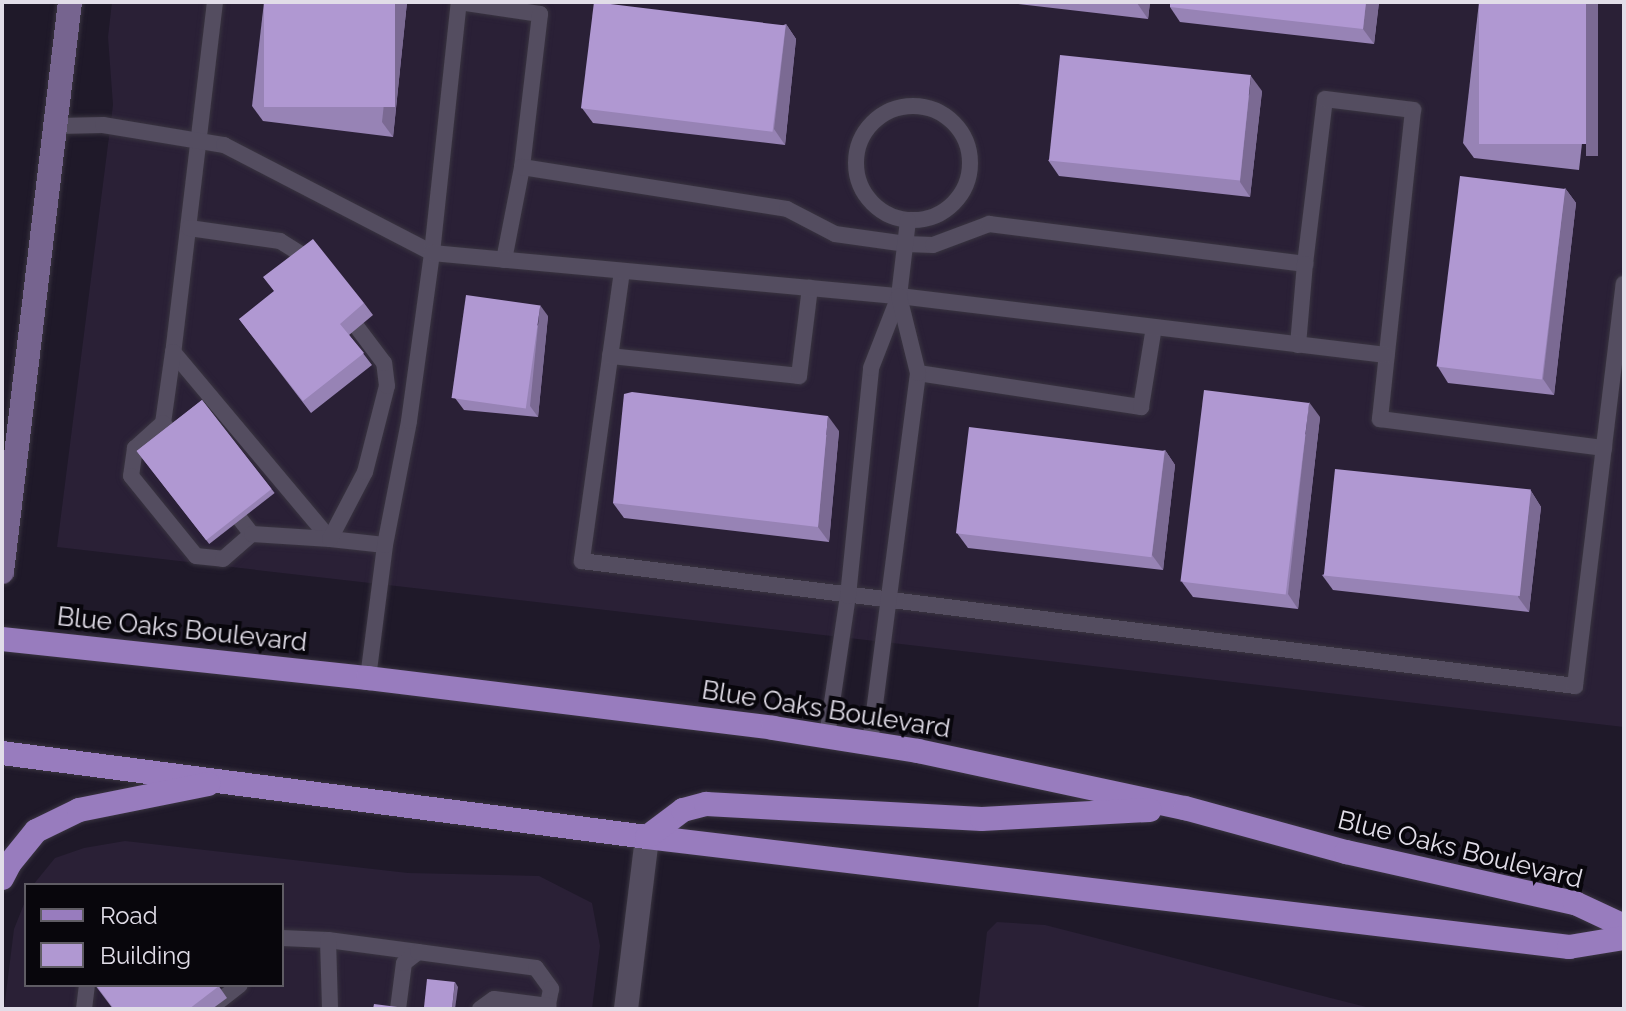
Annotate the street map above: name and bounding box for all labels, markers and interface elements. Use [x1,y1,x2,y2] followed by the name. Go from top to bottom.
[55,601,309,659] street label: Blue Oaks Boulevard
[700,675,952,745] street label: Blue Oaks Boulevard
[1334,804,1586,896] street label: Blue Oaks Boulevard
[24,883,284,987] legend
[100,901,158,930] text: Road
[100,941,191,970] text: Building

